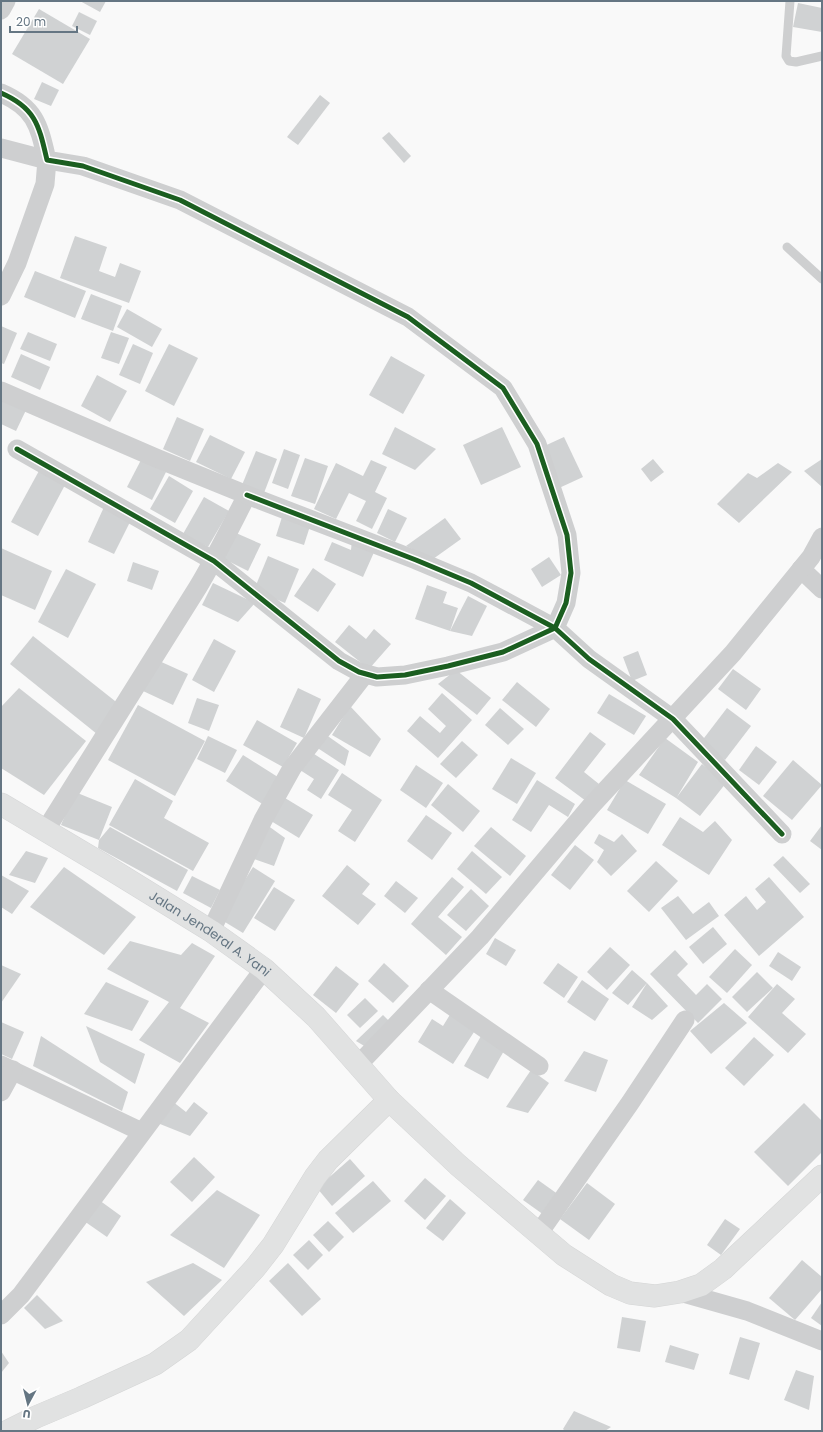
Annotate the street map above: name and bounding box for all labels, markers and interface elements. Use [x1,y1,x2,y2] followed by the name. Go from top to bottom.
[10,8,77,34] scale bar
[16,13,46,30] text: 20 m
[145,886,275,981] street label: Jalan Jenderal A. Yani
[8,1384,48,1424] north arrow
[22,1405,32,1422] text: U

